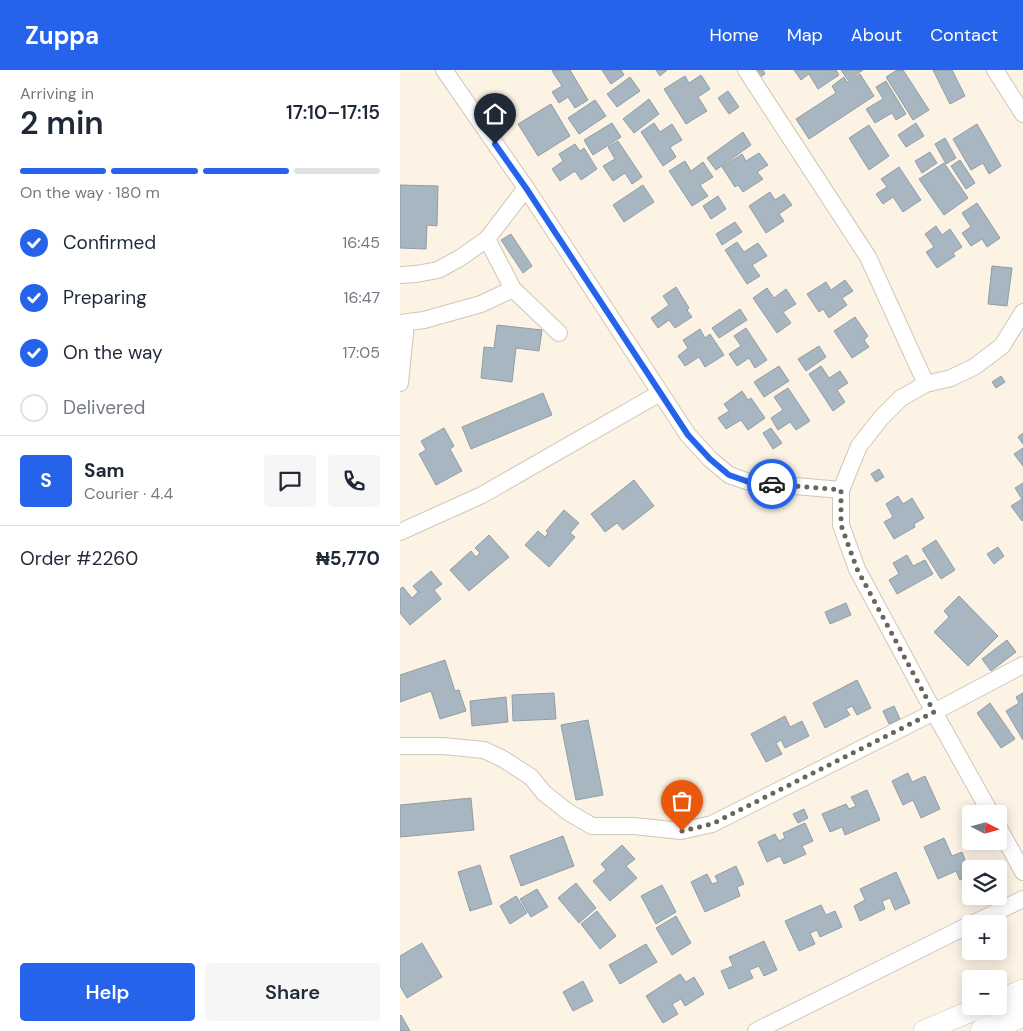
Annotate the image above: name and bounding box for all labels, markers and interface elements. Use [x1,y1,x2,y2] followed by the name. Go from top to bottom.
[25,20,99,51] text: Zuppa
[709,23,759,47] text: Home
[787,23,823,47] text: Map
[851,23,902,47] text: About
[930,23,998,47] text: Contact
[20,83,94,104] text: Arriving in
[474,93,516,144] pin
[286,100,380,125] text: 17:10–17:15
[481,100,509,128] icon: home
[20,102,104,144] text: 2 min
[20,182,160,203] text: On the way · 180 m
[20,229,48,257] icon: check
[63,230,156,255] text: Confirmed
[342,232,380,253] text: 16:45
[20,284,48,312] icon: check
[63,285,147,310] text: Preparing
[343,287,380,308] text: 16:47
[20,339,48,367] icon: check
[63,340,163,365] text: On the way
[343,342,380,363] text: 17:05
[63,395,145,420] text: Delivered
[264,455,316,507] button: chat
[328,455,380,507] button: phone
[84,458,125,483] text: Sam
[747,459,797,509] courier
[40,468,52,493] text: S
[758,470,786,498] icon: car
[84,483,173,504] text: Courier · 4.4
[20,546,138,571] text: Order #2260
[316,546,380,571] text: ₦5,770
[661,780,703,831] pin
[668,787,696,815] icon: bag
[962,805,1008,850] north arrow
[962,805,1007,1015] map controls
[962,860,1007,905] button: layers
[962,915,1007,960] button: +
[20,963,195,1021] button: Help
[205,963,380,1021] button: Share
[962,970,1007,1015] button: −

